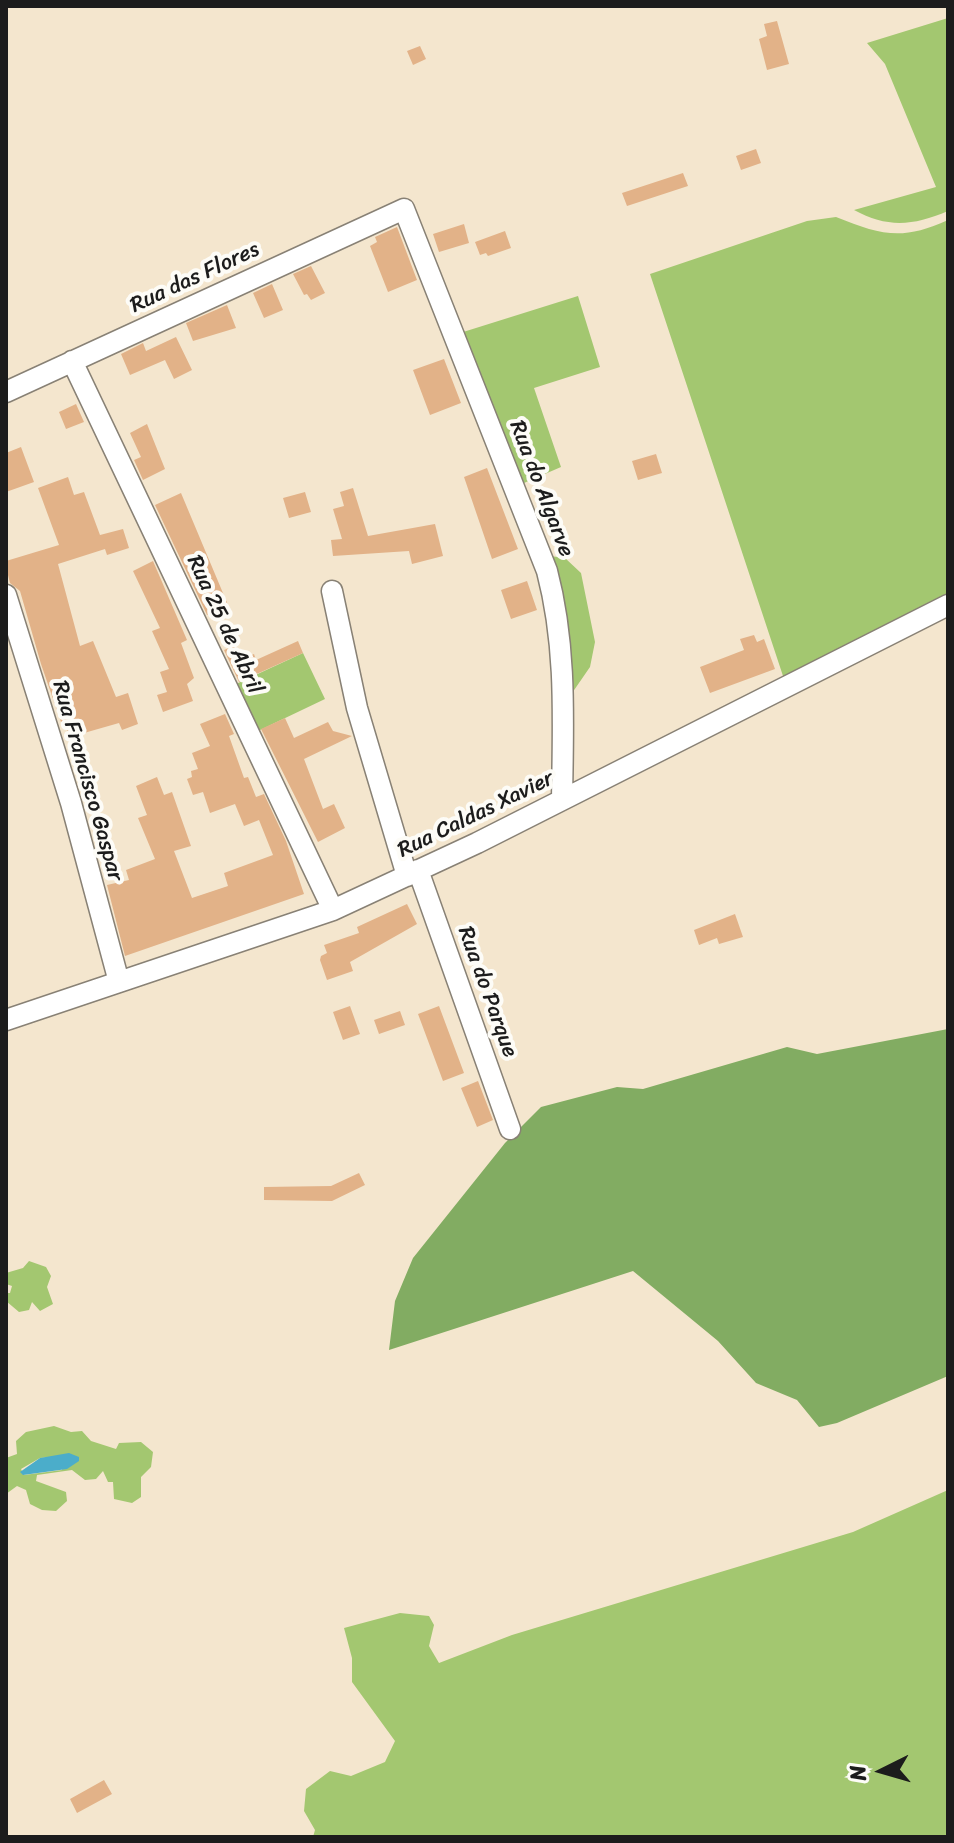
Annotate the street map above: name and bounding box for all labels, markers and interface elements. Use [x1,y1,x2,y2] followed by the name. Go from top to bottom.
[126,237,264,319] street label: Rua das Flores
[503,417,579,561] street label: Rua do Algarve
[180,551,268,699] street label: Rua 25 de Abril
[46,678,128,884] street label: Rua Francisco Gaspar
[394,766,558,864] street label: Rua Caldas Xavier
[451,923,523,1061] street label: Rua do Parque
[842,1731,922,1811] north arrow
[838,1764,878,1782] text: N

